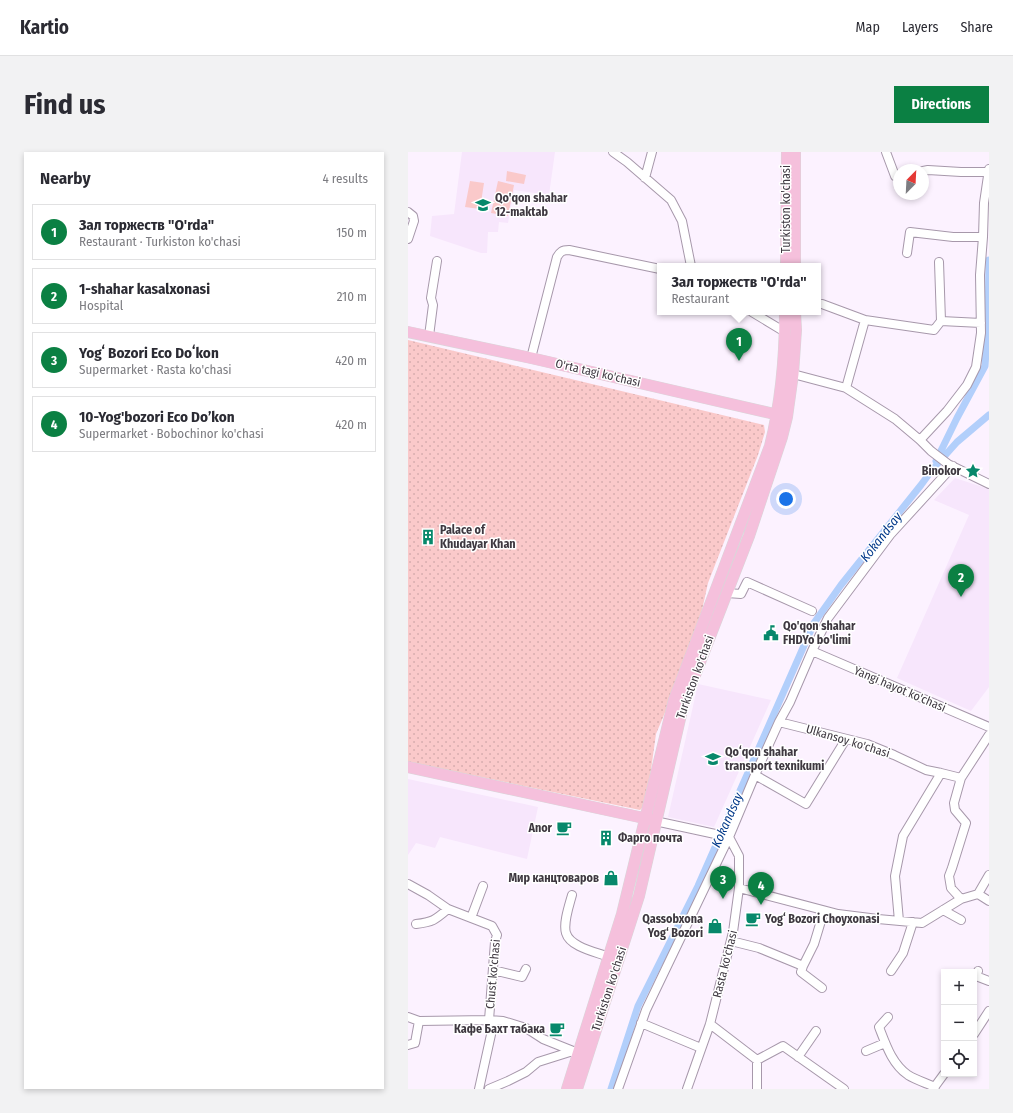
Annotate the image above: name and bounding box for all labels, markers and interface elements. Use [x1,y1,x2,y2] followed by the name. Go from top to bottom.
[20,16,69,39] text: Kartio
[856,19,880,36] text: Map
[902,19,938,36] text: Layers
[960,19,993,36] text: Share
[894,86,989,123] button: Directions
[24,88,106,121] text: Find us
[893,164,929,200] north arrow
[779,165,793,253] street label: Turkiston ko'chasi
[40,168,91,189] text: Nearby
[322,171,368,186] text: 4 results
[495,191,568,219] place label: Qo'qon shahar 12-maktab
[474,196,492,214] school or university icon: Qo'qon shahar 12-maktab
[79,216,214,234] text: Зал торжеств "O'rda"
[51,225,57,240] text: 1
[336,225,367,240] text: 150 m
[79,234,241,249] text: Restaurant · Turkiston ko'chasi
[657,263,821,315] popup
[671,273,807,291] text: Зал торжеств "O'rda"
[79,280,210,298] text: 1-shahar kasalxonasi
[51,289,57,304] text: 2
[337,289,367,304] text: 210 m
[671,291,729,306] text: Restaurant
[79,298,123,313] text: Hospital
[726,328,752,361] pin: 1
[79,344,219,362] text: Yogʻ Bozori Eco Doʻkon
[51,353,57,368] text: 3
[335,353,367,368] text: 420 m
[554,356,642,390] street label: O'rta tagi ko'chasi
[79,362,232,377] text: Supermarket · Rasta ko'chasi
[79,408,235,426] text: 10-Yog'bozori Eco Do’kon
[51,417,57,432] text: 4
[335,417,367,432] text: 420 m
[79,426,264,441] text: Supermarket · Bobochinor ko'chasi
[964,462,982,480] place icon: Binokor
[922,464,962,478] place label: Binokor
[776,489,796,509] your location
[857,508,906,565] water label: Kokandsay
[440,523,516,551] place label: Palace of Khudayar Khan
[419,528,437,546] building icon: Palace of Khudayar Khan
[948,564,974,597] pin: 2
[783,619,856,647] place label: Qo'qon shahar FHDYo bo'limi
[762,624,780,642] public building icon: Qo'qon shahar FHDYo bo'limi
[673,633,717,721] street label: Turkiston ko'chasi
[852,663,948,715] street label: Yangi hayot ko'chasi
[804,722,892,760] street label: Ulkansoy ko'chasi
[725,745,824,773] place label: Qoʻqon shahar transport texnikumi
[704,750,722,768] school or university icon: Qoʻqon shahar transport texnikumi
[708,789,746,850] water label: Kokandsay
[555,819,573,837] cafe icon: Anor
[527,821,553,835] place label: Anor
[597,829,615,847] building icon: Фарго почта
[618,831,682,845] place label: Фарго почта
[710,866,736,899] pin: 3
[602,869,620,887] shop icon: Мир канцтоваров
[508,871,599,885] place label: Мир канцтоваров
[748,872,774,905] pin: 4
[744,910,762,928] cafe icon: Yogʻ Bozori Choyxonasi
[642,912,703,940] place label: Qassobxona Yog‘ Bozori
[764,912,880,926] place label: Yogʻ Bozori Choyxonasi
[706,917,724,935] shop icon: Qassobxona Yog‘ Bozori
[710,929,740,999] street label: Rasta ko'chasi
[483,939,503,1009] street label: Chust ko'chasi
[589,945,629,1033] street label: Turkiston ko'chasi
[941,969,977,1077] map controls
[941,969,977,1005] button: +
[941,1005,977,1041] button: −
[548,1020,566,1038] cafe icon: Кафе Бахт табака
[454,1022,545,1036] place label: Кафе Бахт табака
[941,1041,977,1077] button: locate

